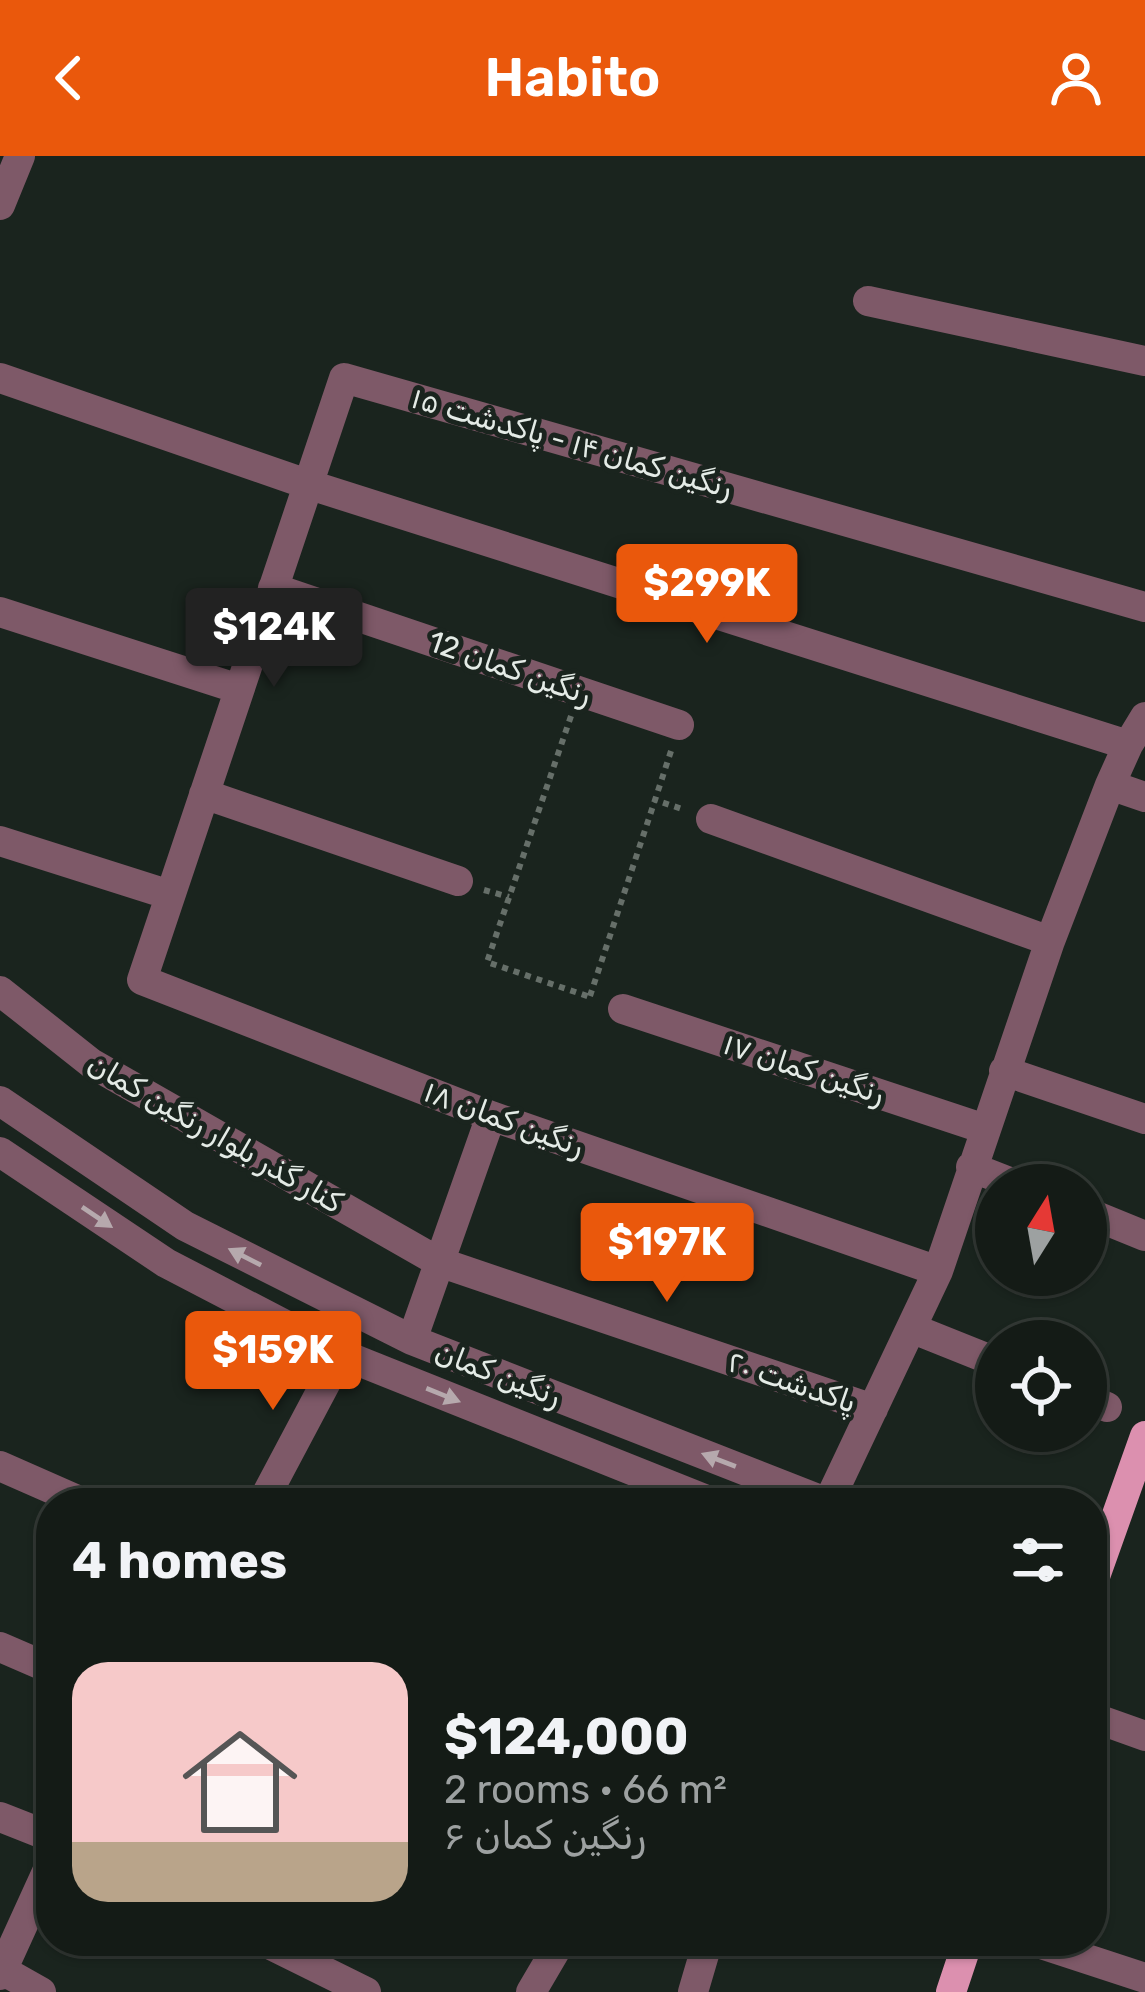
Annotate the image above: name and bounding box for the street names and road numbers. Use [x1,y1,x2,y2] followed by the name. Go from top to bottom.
[407,380,737,508] street label: رنگین کمان ۱۴ - پاکدشت ۱۵
[424,623,596,713] street label: رنگین کمان 12
[719,1026,889,1112] street label: رنگین کمان ۱۷
[81,1045,349,1221] street label: کنار گذر بلوار رنگین کمان
[419,1073,589,1165] street label: رنگین کمان ۱۸
[430,1334,566,1414] street label: رنگین کمان
[722,1343,861,1423] street label: پاکدشت ۲۰

